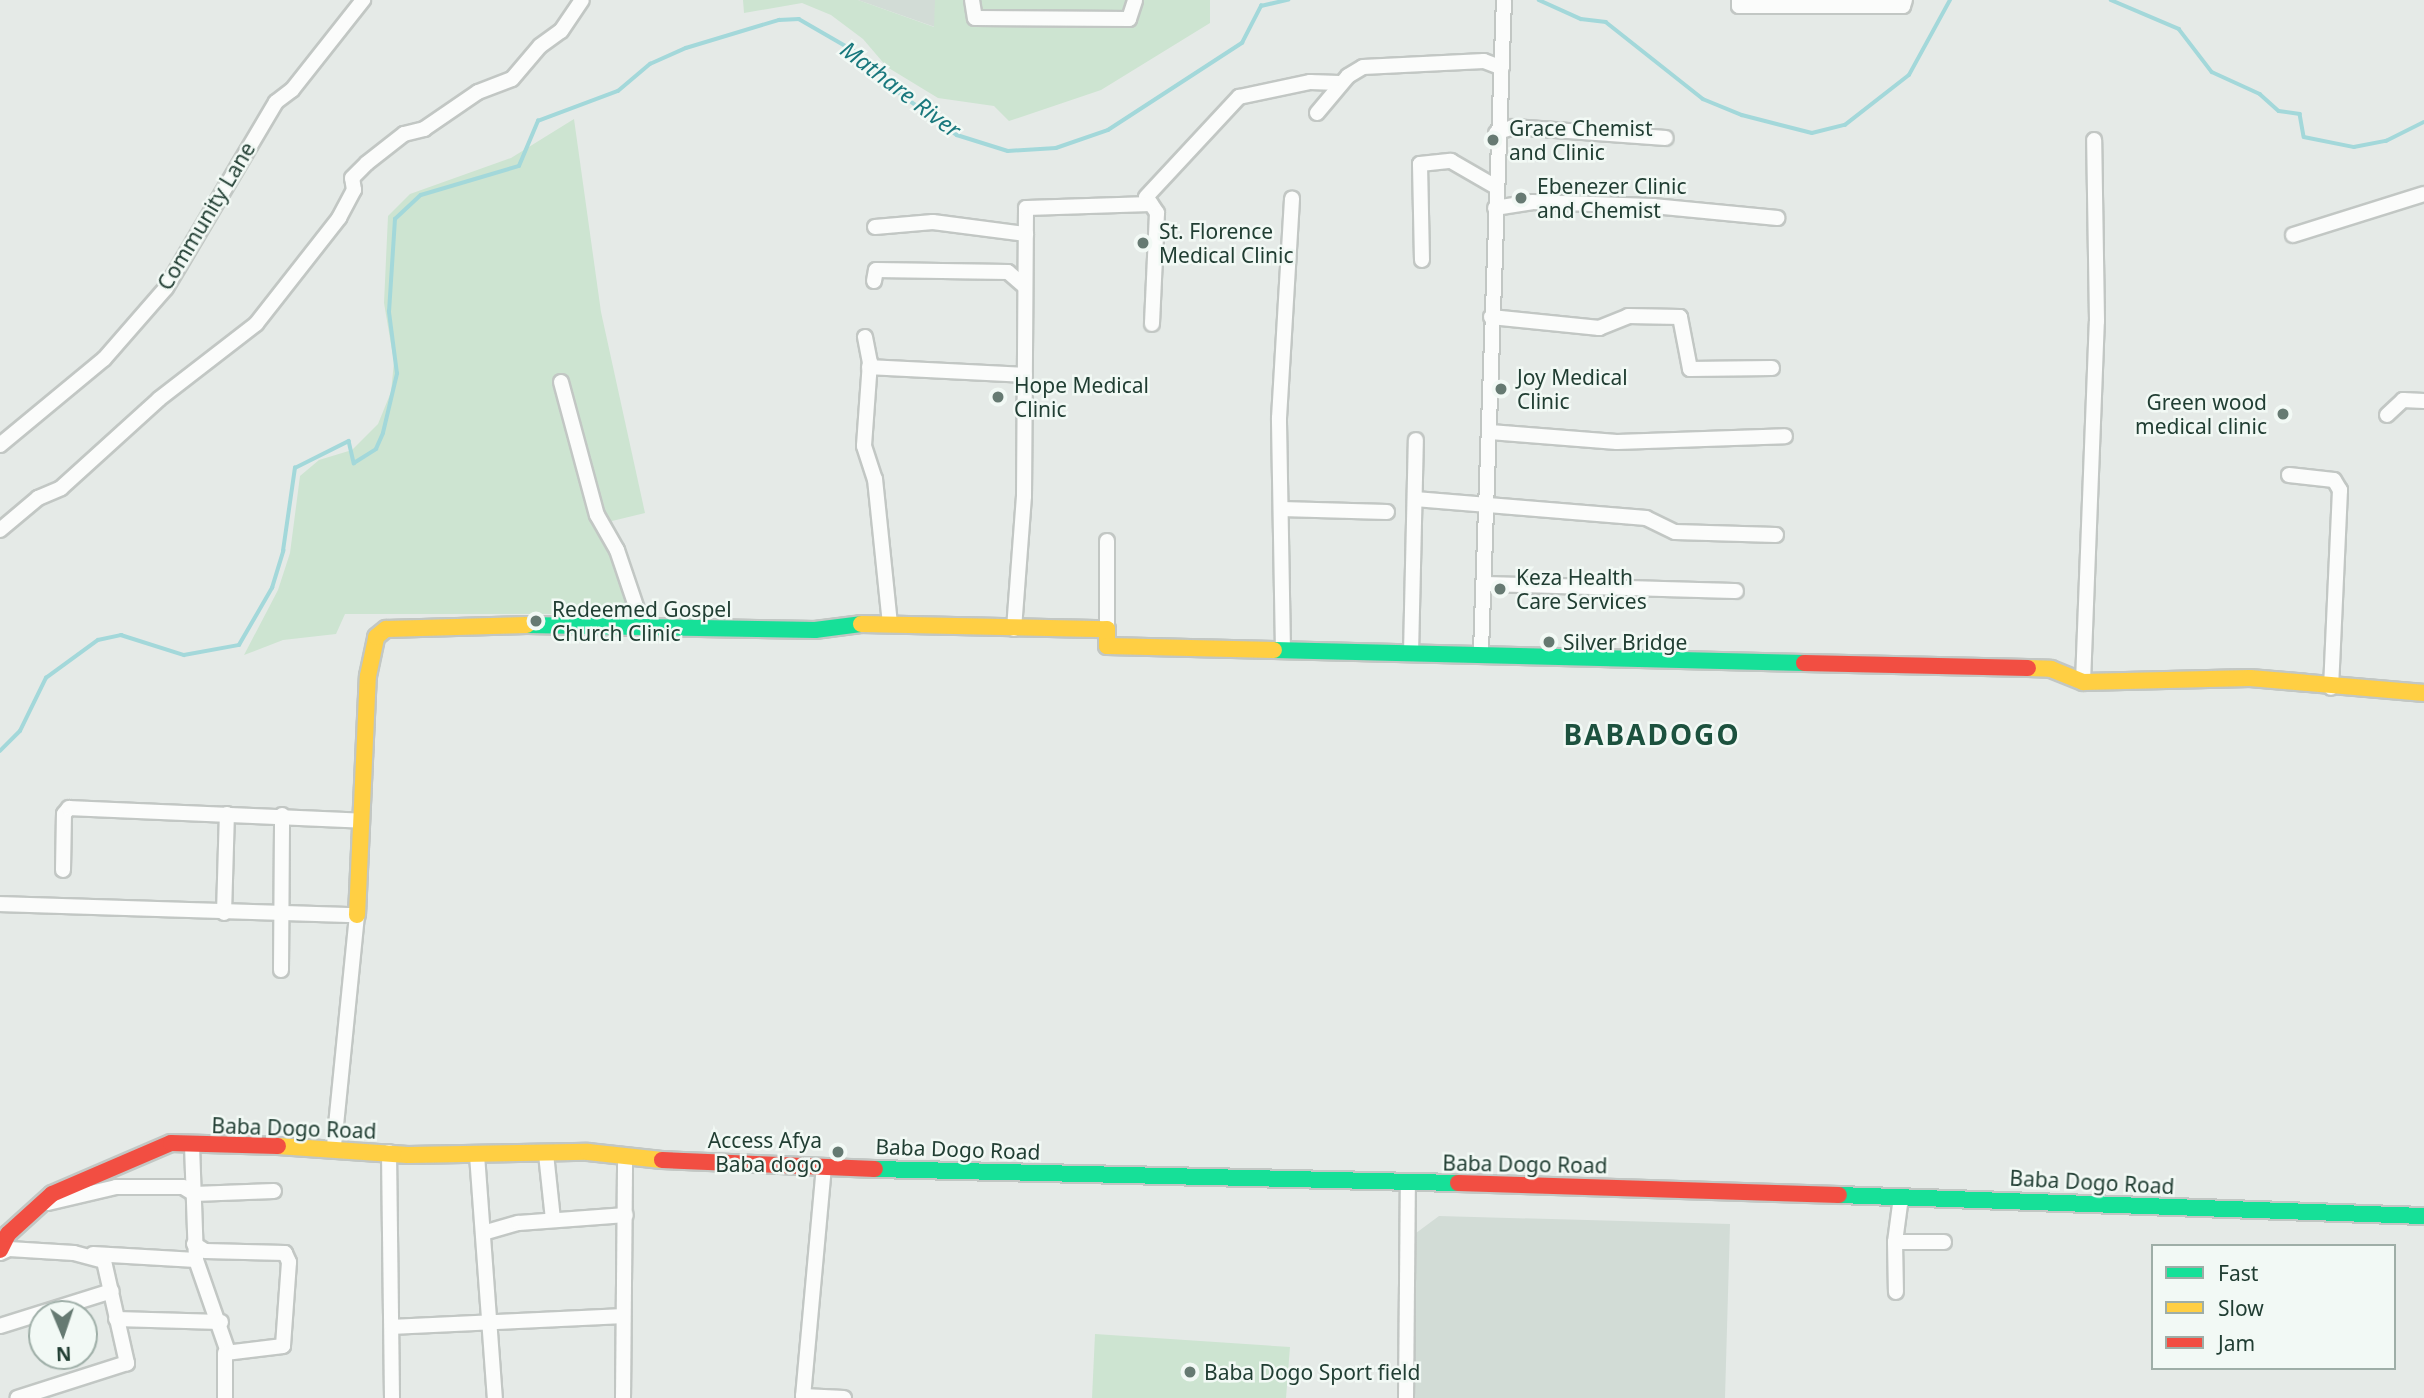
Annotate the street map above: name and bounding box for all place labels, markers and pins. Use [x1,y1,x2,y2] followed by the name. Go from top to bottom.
[1509,115,1652,165] place label: Grace Chemist and Clinic
[1483,130,1503,150] marker: Grace Chemist and Clinic
[1537,173,1686,223] place label: Ebenezer Clinic and Chemist
[1511,188,1531,208] marker: Ebenezer Clinic and Chemist
[1159,218,1294,268] place label: St. Florence Medical Clinic
[1133,233,1153,253] marker: St. Florence Medical Clinic
[1517,364,1628,414] place label: Joy Medical Clinic
[1014,372,1149,422] place label: Hope Medical Clinic
[1491,379,1511,399] marker: Joy Medical Clinic
[988,387,1008,407] marker: Hope Medical Clinic
[2135,389,2267,439] place label: Green wood medical clinic
[2273,404,2293,424] marker: Green wood medical clinic
[1516,564,1647,614] place label: Keza Health Care Services
[1490,579,1510,599] marker: Keza Health Care Services
[552,596,732,646] place label: Redeemed Gospel Church Clinic
[526,611,546,631] marker: Redeemed Gospel Church Clinic
[1563,629,1687,655] place label: Silver Bridge
[1541,634,1557,650] marker: Silver Bridge
[708,1127,822,1177] place label: Access Afya Baba dogo
[828,1142,848,1162] marker: Access Afya Baba dogo
[1204,1359,1420,1385] place label: Baba Dogo Sport field
[1182,1364,1198,1380] marker: Baba Dogo Sport field

